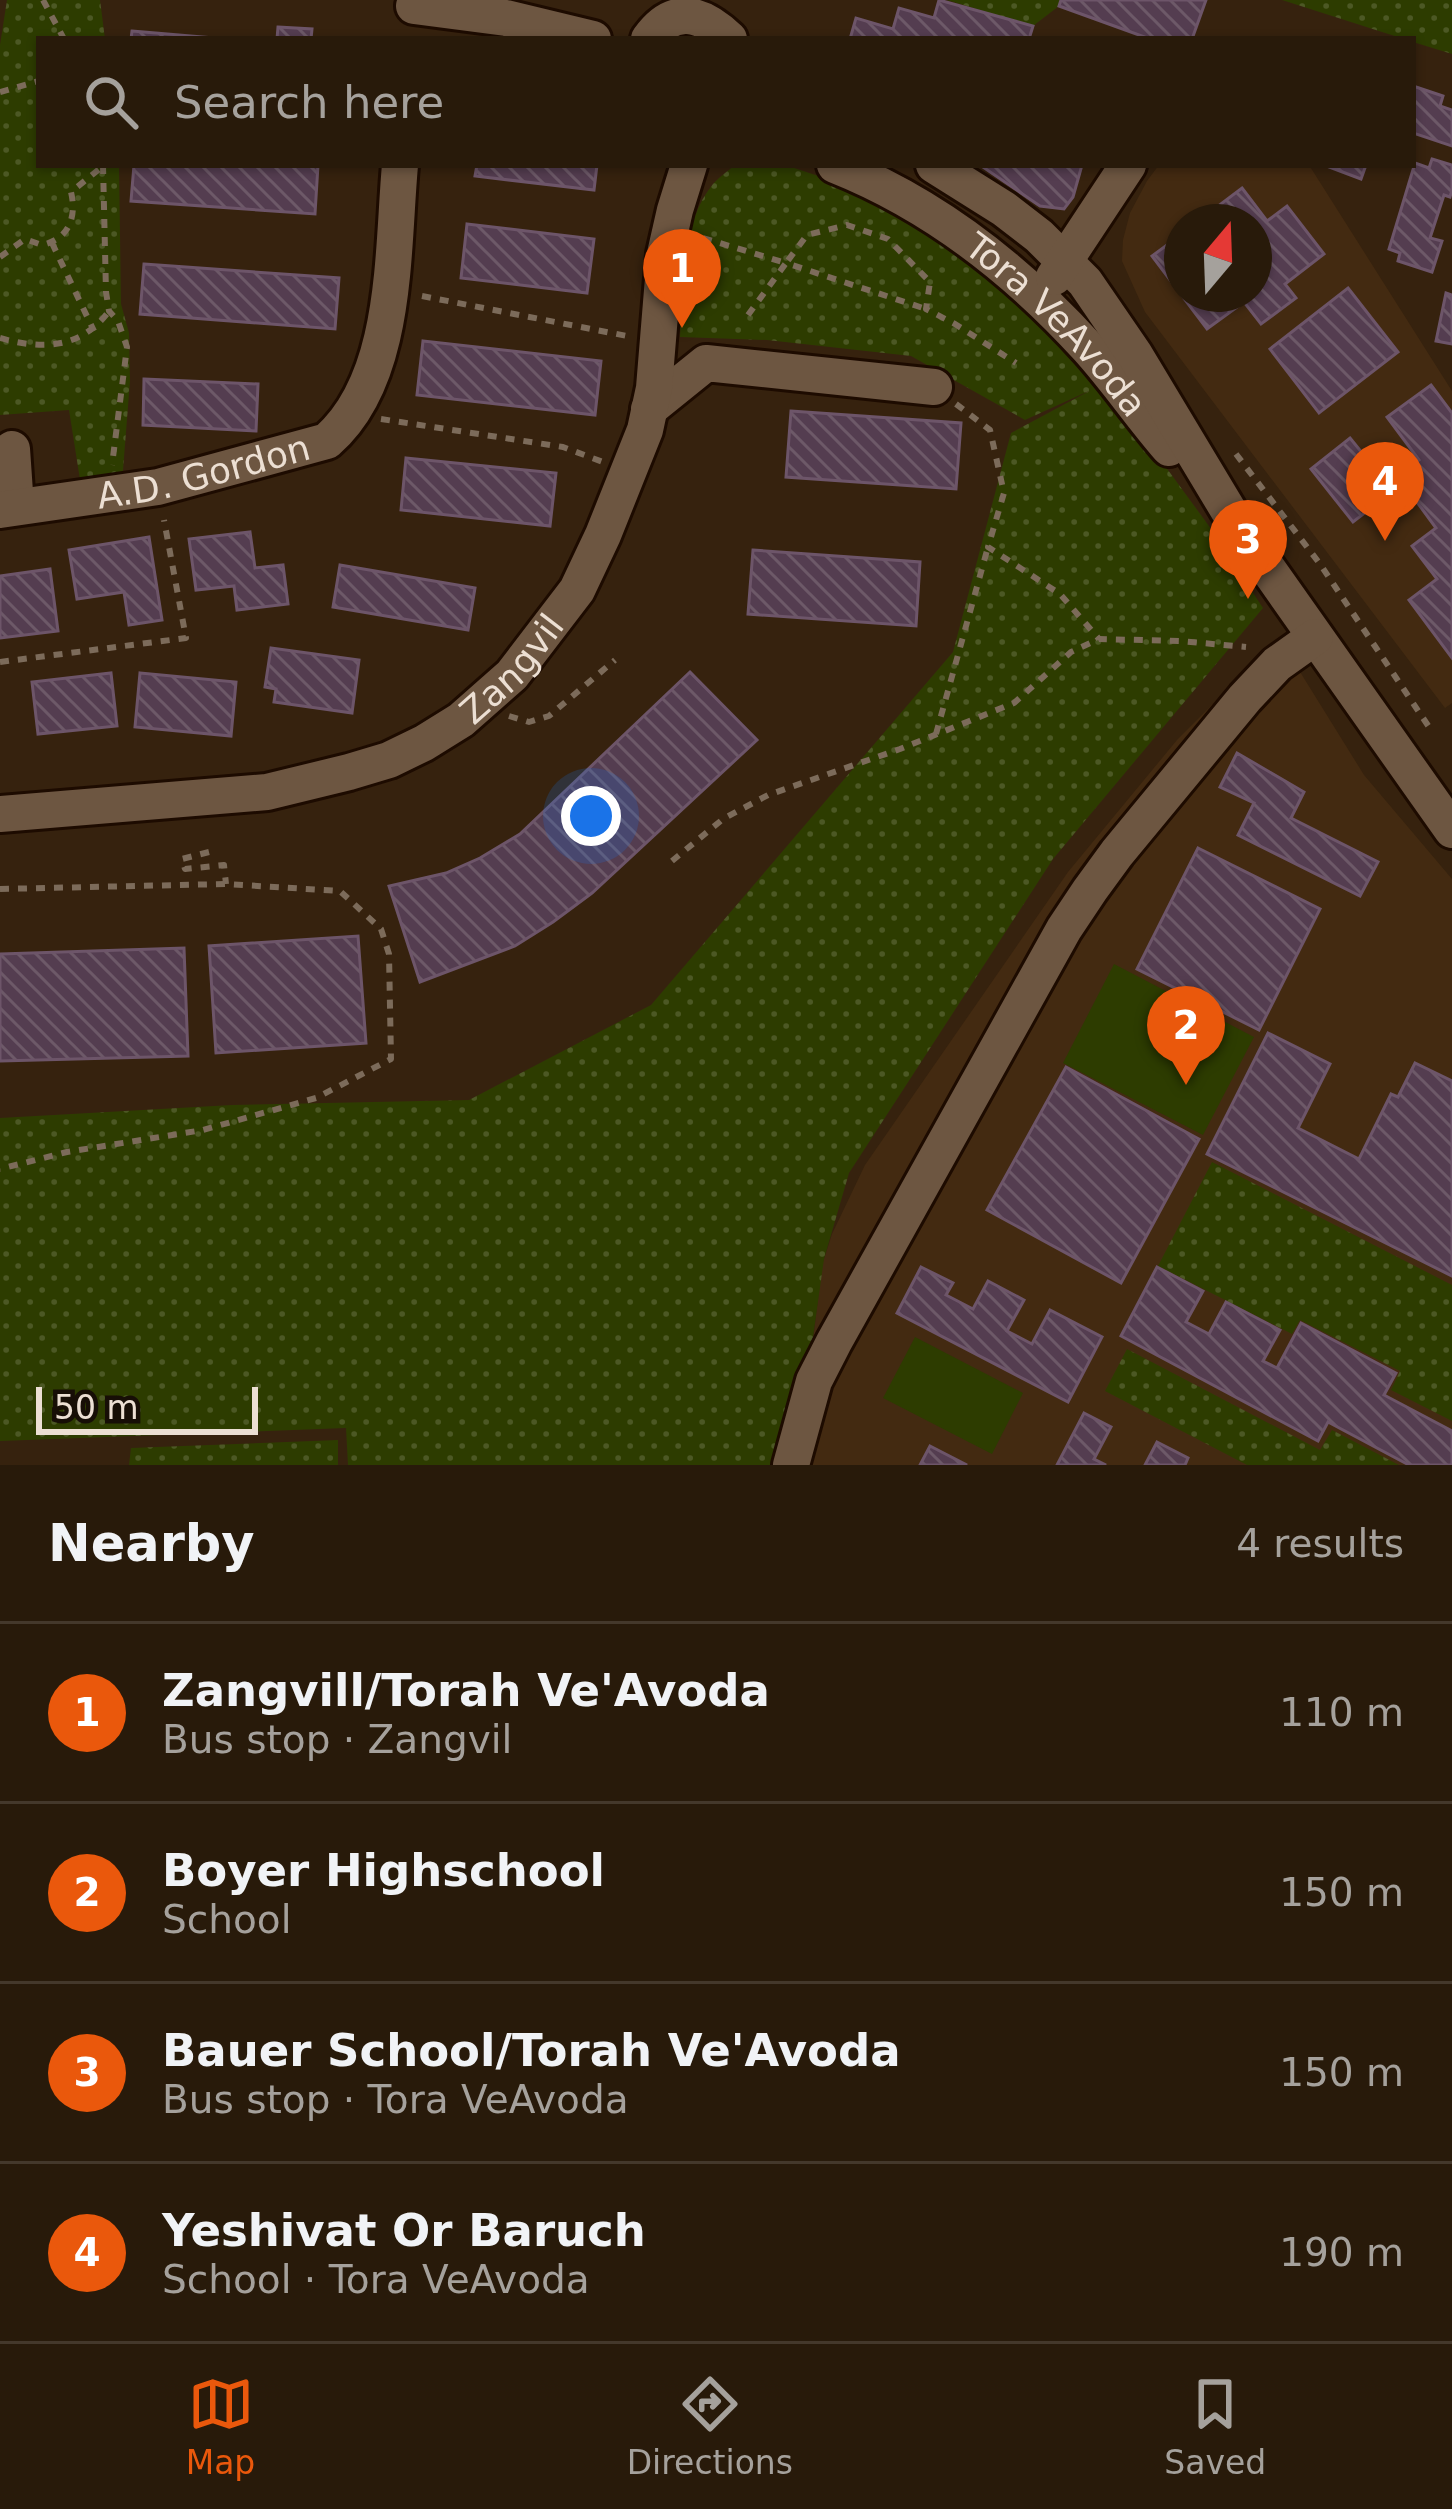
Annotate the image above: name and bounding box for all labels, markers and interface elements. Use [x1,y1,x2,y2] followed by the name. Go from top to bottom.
[36,36,1416,168] search box
[78,69,144,135] icon: search
[174,76,444,129] text: Search here
[1164,204,1272,312] north arrow
[957,224,1155,424] street label: Tora VeAvoda
[643,229,721,328] pin: 1
[94,427,314,517] street label: A.D. Gordon
[1346,442,1424,541] pin: 4
[1209,500,1287,599] pin: 3
[452,606,572,732] street label: Zangvil
[561,786,621,846] your location
[1147,986,1225,1085] pin: 2
[36,1381,258,1434] scale bar
[54,1388,139,1427] text: 50 m
[48,1514,255,1573] text: Nearby
[1236,1521,1404,1566] text: 4 results
[162,1664,770,1717] text: Zangvill/Torah Ve'Avoda
[73,1690,101,1735] text: 1
[1279,1690,1404,1735] text: 110 m
[162,1717,512,1762] text: Bus stop · Zangvil
[162,1844,605,1897] text: Boyer Highschool
[73,1870,101,1915] text: 2
[1279,1870,1404,1915] text: 150 m
[162,1897,291,1942] text: School
[162,2024,901,2077] text: Bauer School/Torah Ve'Avoda
[73,2050,101,2095] text: 3
[1279,2050,1404,2095] text: 150 m
[162,2077,629,2122] text: Bus stop · Tora VeAvoda
[162,2204,646,2257] text: Yeshivat Or Baruch
[73,2230,101,2275] text: 4
[1279,2230,1404,2275] text: 190 m
[162,2257,590,2302] text: School · Tora VeAvoda
[186,2371,255,2482] tab: Map
[627,2371,793,2482] tab: Directions
[1164,2371,1266,2482] tab: Saved

